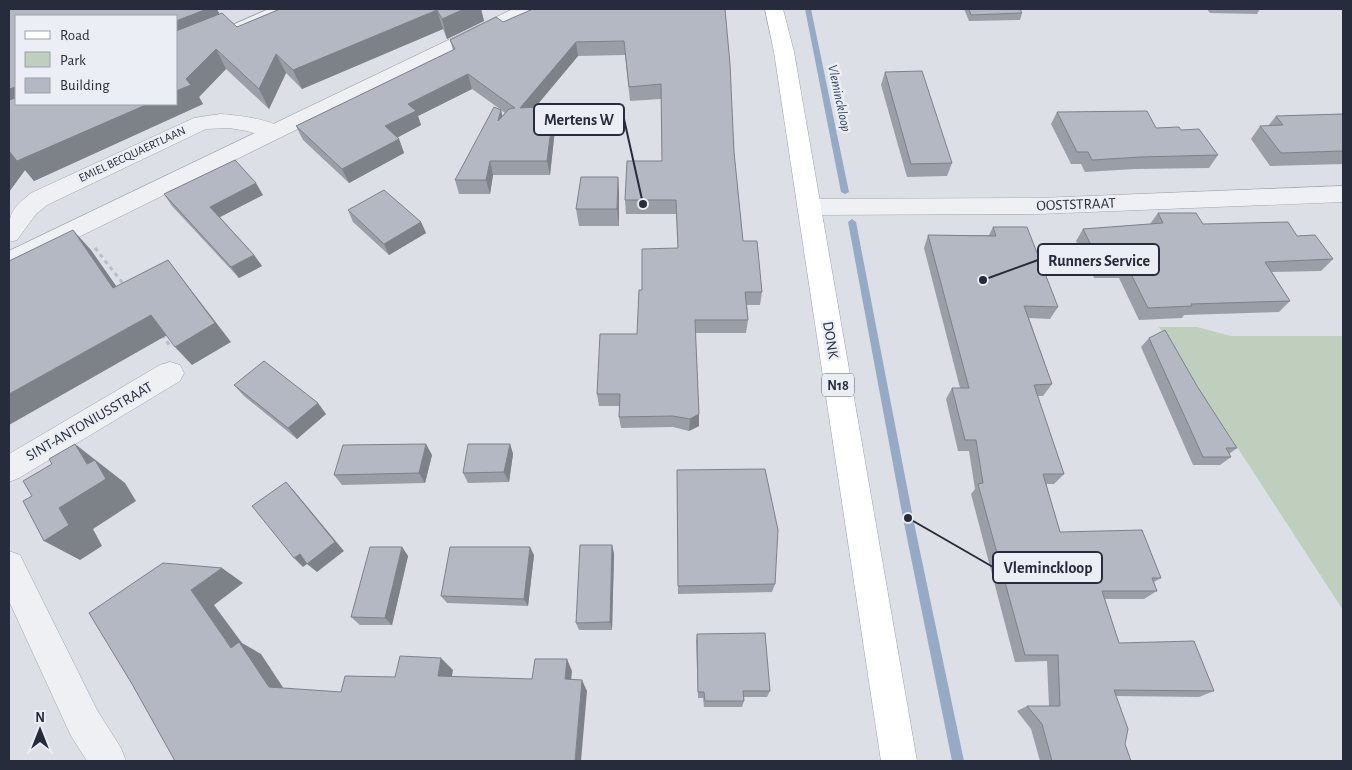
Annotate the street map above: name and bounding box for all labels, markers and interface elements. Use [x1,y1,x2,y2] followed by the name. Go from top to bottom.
[15,15,178,105] legend
[60,28,90,43] text: Road
[60,53,86,68] text: Park
[825,64,853,133] water label: Vleminckloop
[60,78,110,93] text: Building
[534,104,624,135] callout: Mertens W
[544,112,615,128] text: Mertens W
[77,124,188,185] street label: EMIEL BECQUAERTLAAN
[1036,196,1117,213] street label: OOSTSTRAAT
[1038,244,1159,275] callout: Runners Service
[1048,253,1150,269] text: Runners Service
[820,320,841,361] street label: DONK
[822,374,854,396] road number: N18
[23,379,156,464] street label: SINT-ANTONIUSSTRAAT
[993,552,1102,583] callout: Vleminckloop
[1003,560,1093,576] text: Vleminckloop
[15,705,65,755] north arrow
[35,711,45,725] text: N

